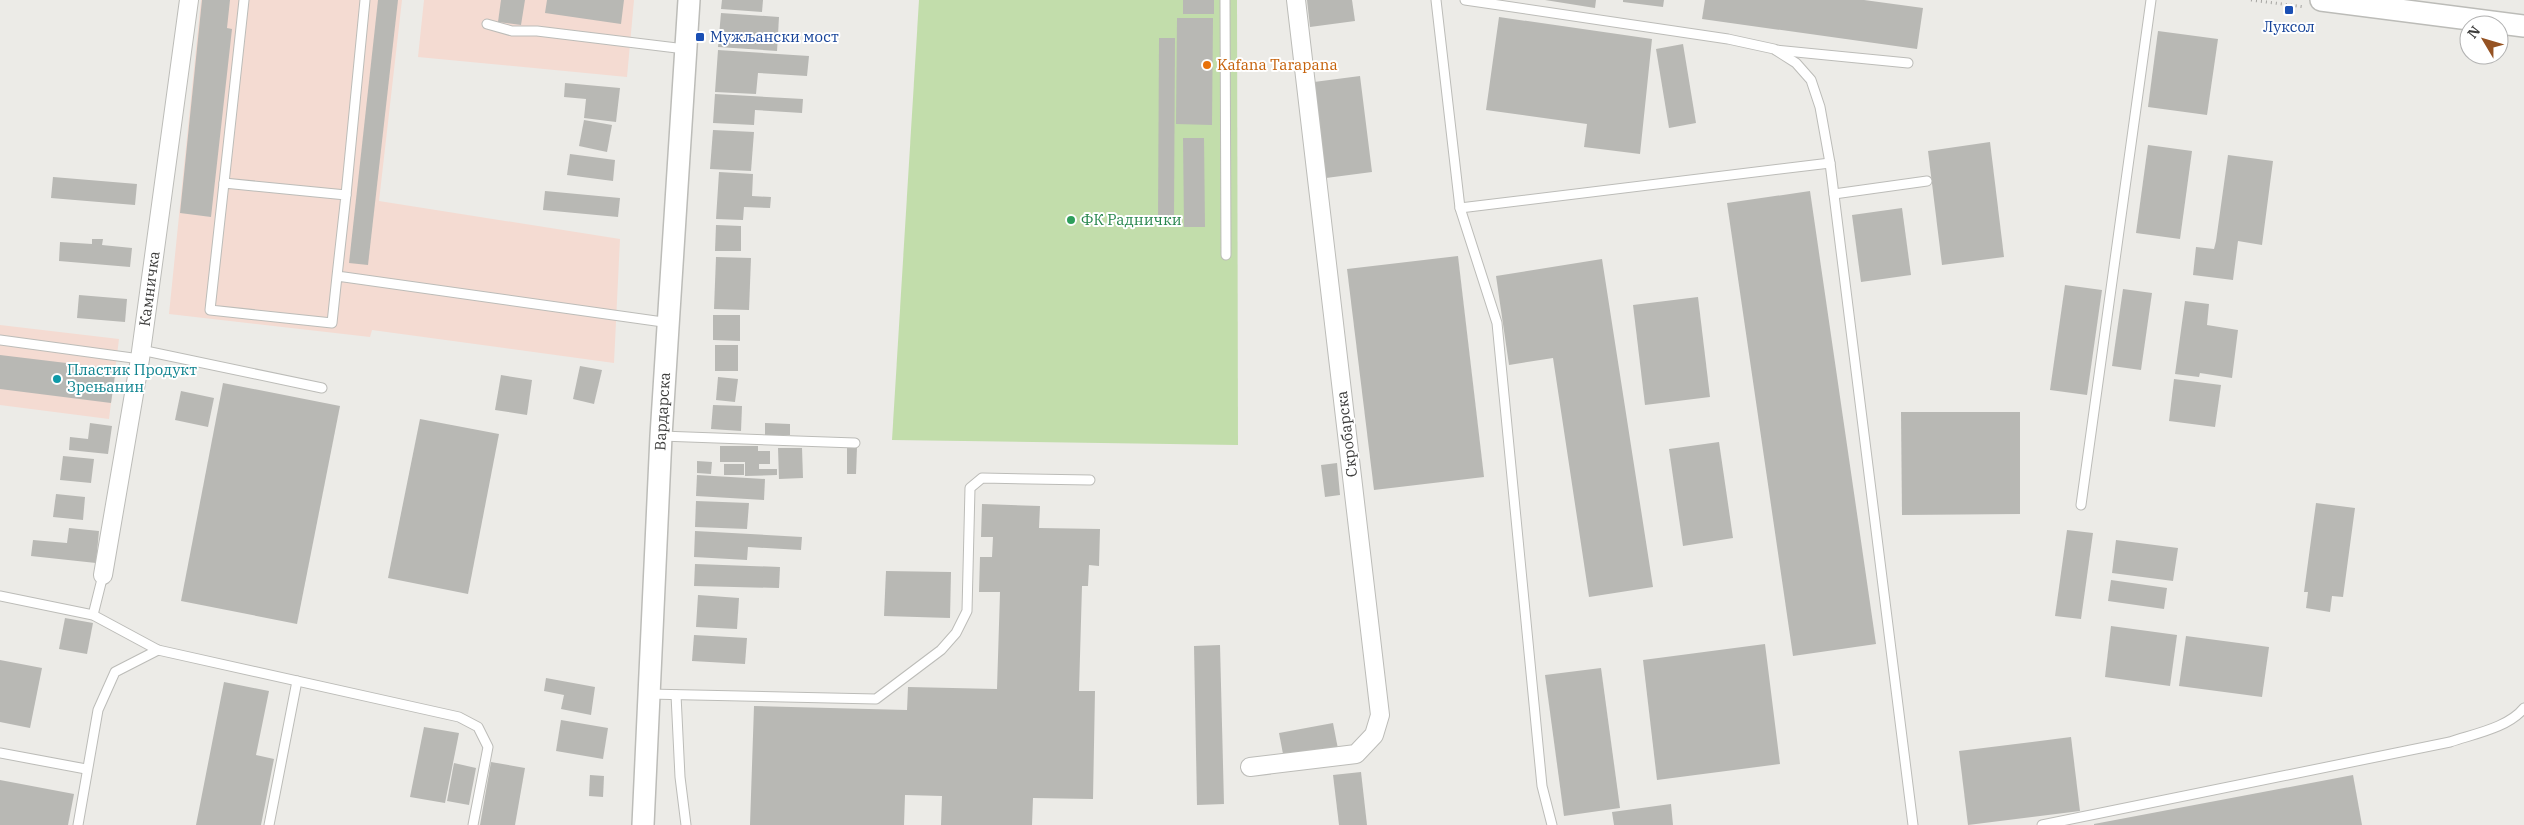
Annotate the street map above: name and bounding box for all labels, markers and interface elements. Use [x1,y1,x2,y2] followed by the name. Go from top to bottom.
[2283,4,2295,16] marker: Луксол
[2459,15,2509,65] north arrow
[2263,17,2315,36] place label: Луксол
[2463,22,2484,42] text: N
[710,27,839,46] place label: Мужљански мост
[694,31,706,43] marker: Мужљански мост
[1217,55,1338,74] place label: Kafana Tarapana
[1201,59,1213,71] marker: Kafana Tarapana
[1081,210,1182,229] place label: ФК Раднички
[1065,214,1077,226] marker: ФК Раднички
[135,250,164,328] street label: Камничка
[67,360,197,396] place label: Пластик Продукт Зрењанин
[650,372,674,451] street label: Вардарска
[51,373,63,385] marker: Пластик Продукт Зрењанин
[1332,390,1361,478] street label: Скробарска

